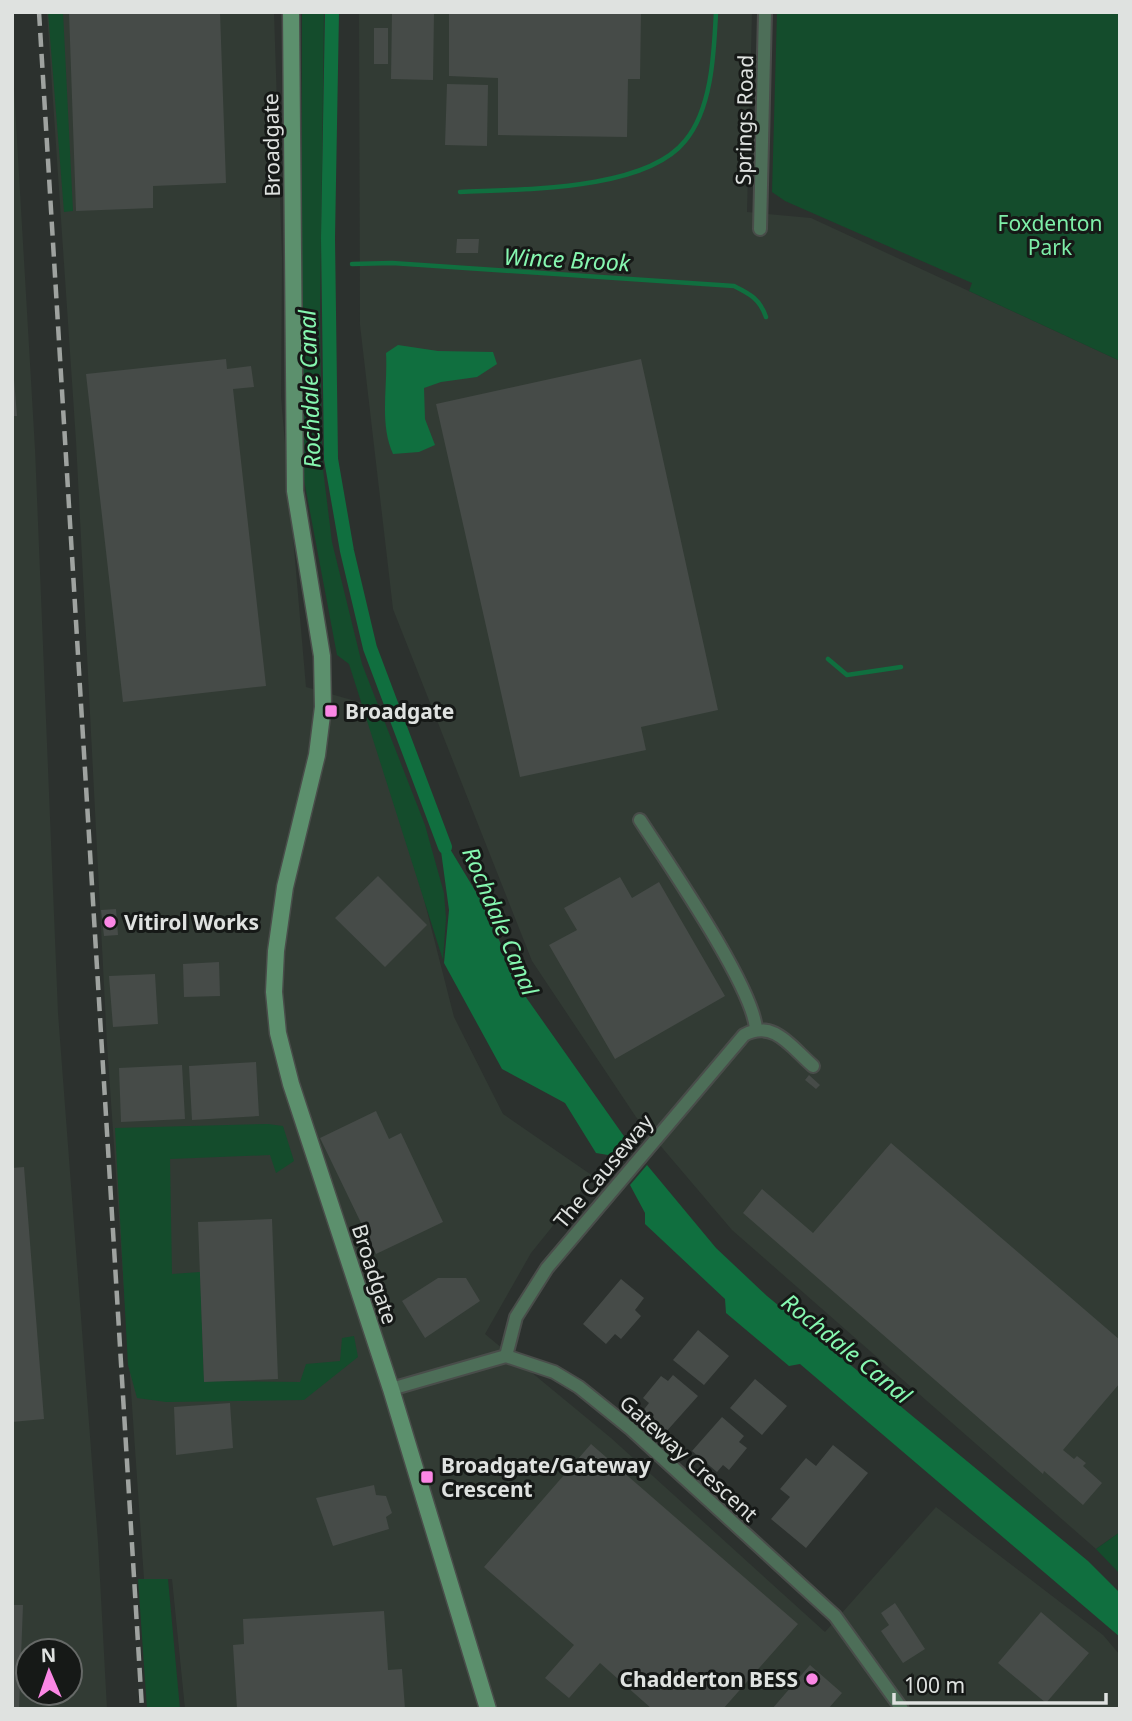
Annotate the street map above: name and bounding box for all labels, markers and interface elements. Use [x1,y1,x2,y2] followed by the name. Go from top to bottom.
[729,55,759,185] street label: Springs Road
[256,93,286,197] street label: Broadgate
[998,209,1102,261] park label: Foxdenton Park
[503,240,633,278] water label: Wince Brook
[290,308,328,469] water label: Rochdale Canal
[345,697,454,725] place label: Broadgate
[323,703,339,719] marker: Broadgate
[455,842,547,1001] water label: Rochdale Canal
[124,908,259,936] place label: Vitirol Works
[102,914,118,930] marker: Vitirol Works
[547,1108,659,1234] street label: The Causeway
[346,1220,404,1328] street label: Broadgate
[775,1286,919,1411] water label: Rochdale Canal
[614,1389,764,1528] street label: Gateway Crescent
[441,1451,651,1503] place label: Broadgate/Gateway Crescent
[419,1469,435,1485] marker: Broadgate/Gateway Crescent
[14,1637,84,1707] north arrow
[40,1642,57,1668] text: N
[894,1662,1106,1706] scale bar
[620,1665,798,1693] place label: Chadderton BESS
[804,1671,820,1687] marker: Chadderton BESS
[904,1671,965,1699] text: 100 m

